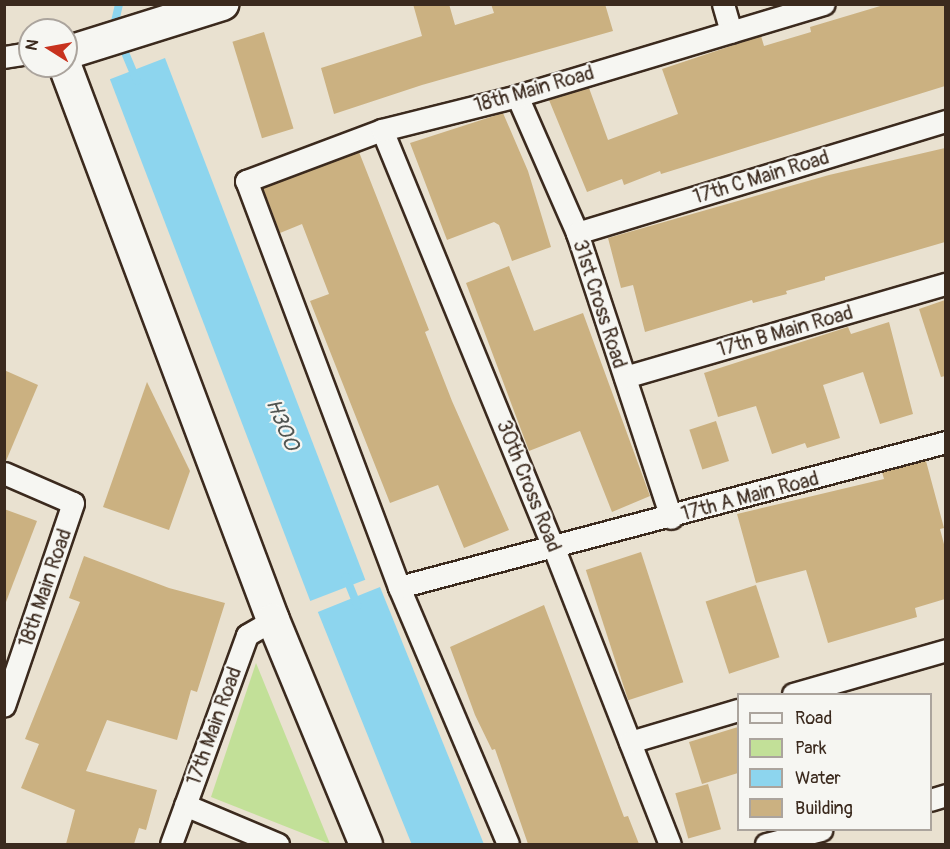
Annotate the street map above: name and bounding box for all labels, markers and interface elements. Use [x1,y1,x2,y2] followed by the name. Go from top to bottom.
[18,18,78,78] north arrow
[21,38,43,52] text: N
[471,60,597,118] street label: 18th Main Road
[690,145,832,209] street label: 17th C Main Road
[568,237,632,371] street label: 31st Cross Road
[714,300,856,362] street label: 17th B Main Road
[260,395,304,455] water label: H300
[492,417,566,555] street label: 30th Cross Road
[678,466,822,526] street label: 17th A Main Road
[13,526,77,650] street label: 18th Main Road
[181,663,247,789] street label: 17th Main Road
[737,693,932,831] legend
[795,707,832,730] text: Road
[795,737,827,760] text: Park
[795,767,841,790] text: Water
[795,797,853,820] text: Building

